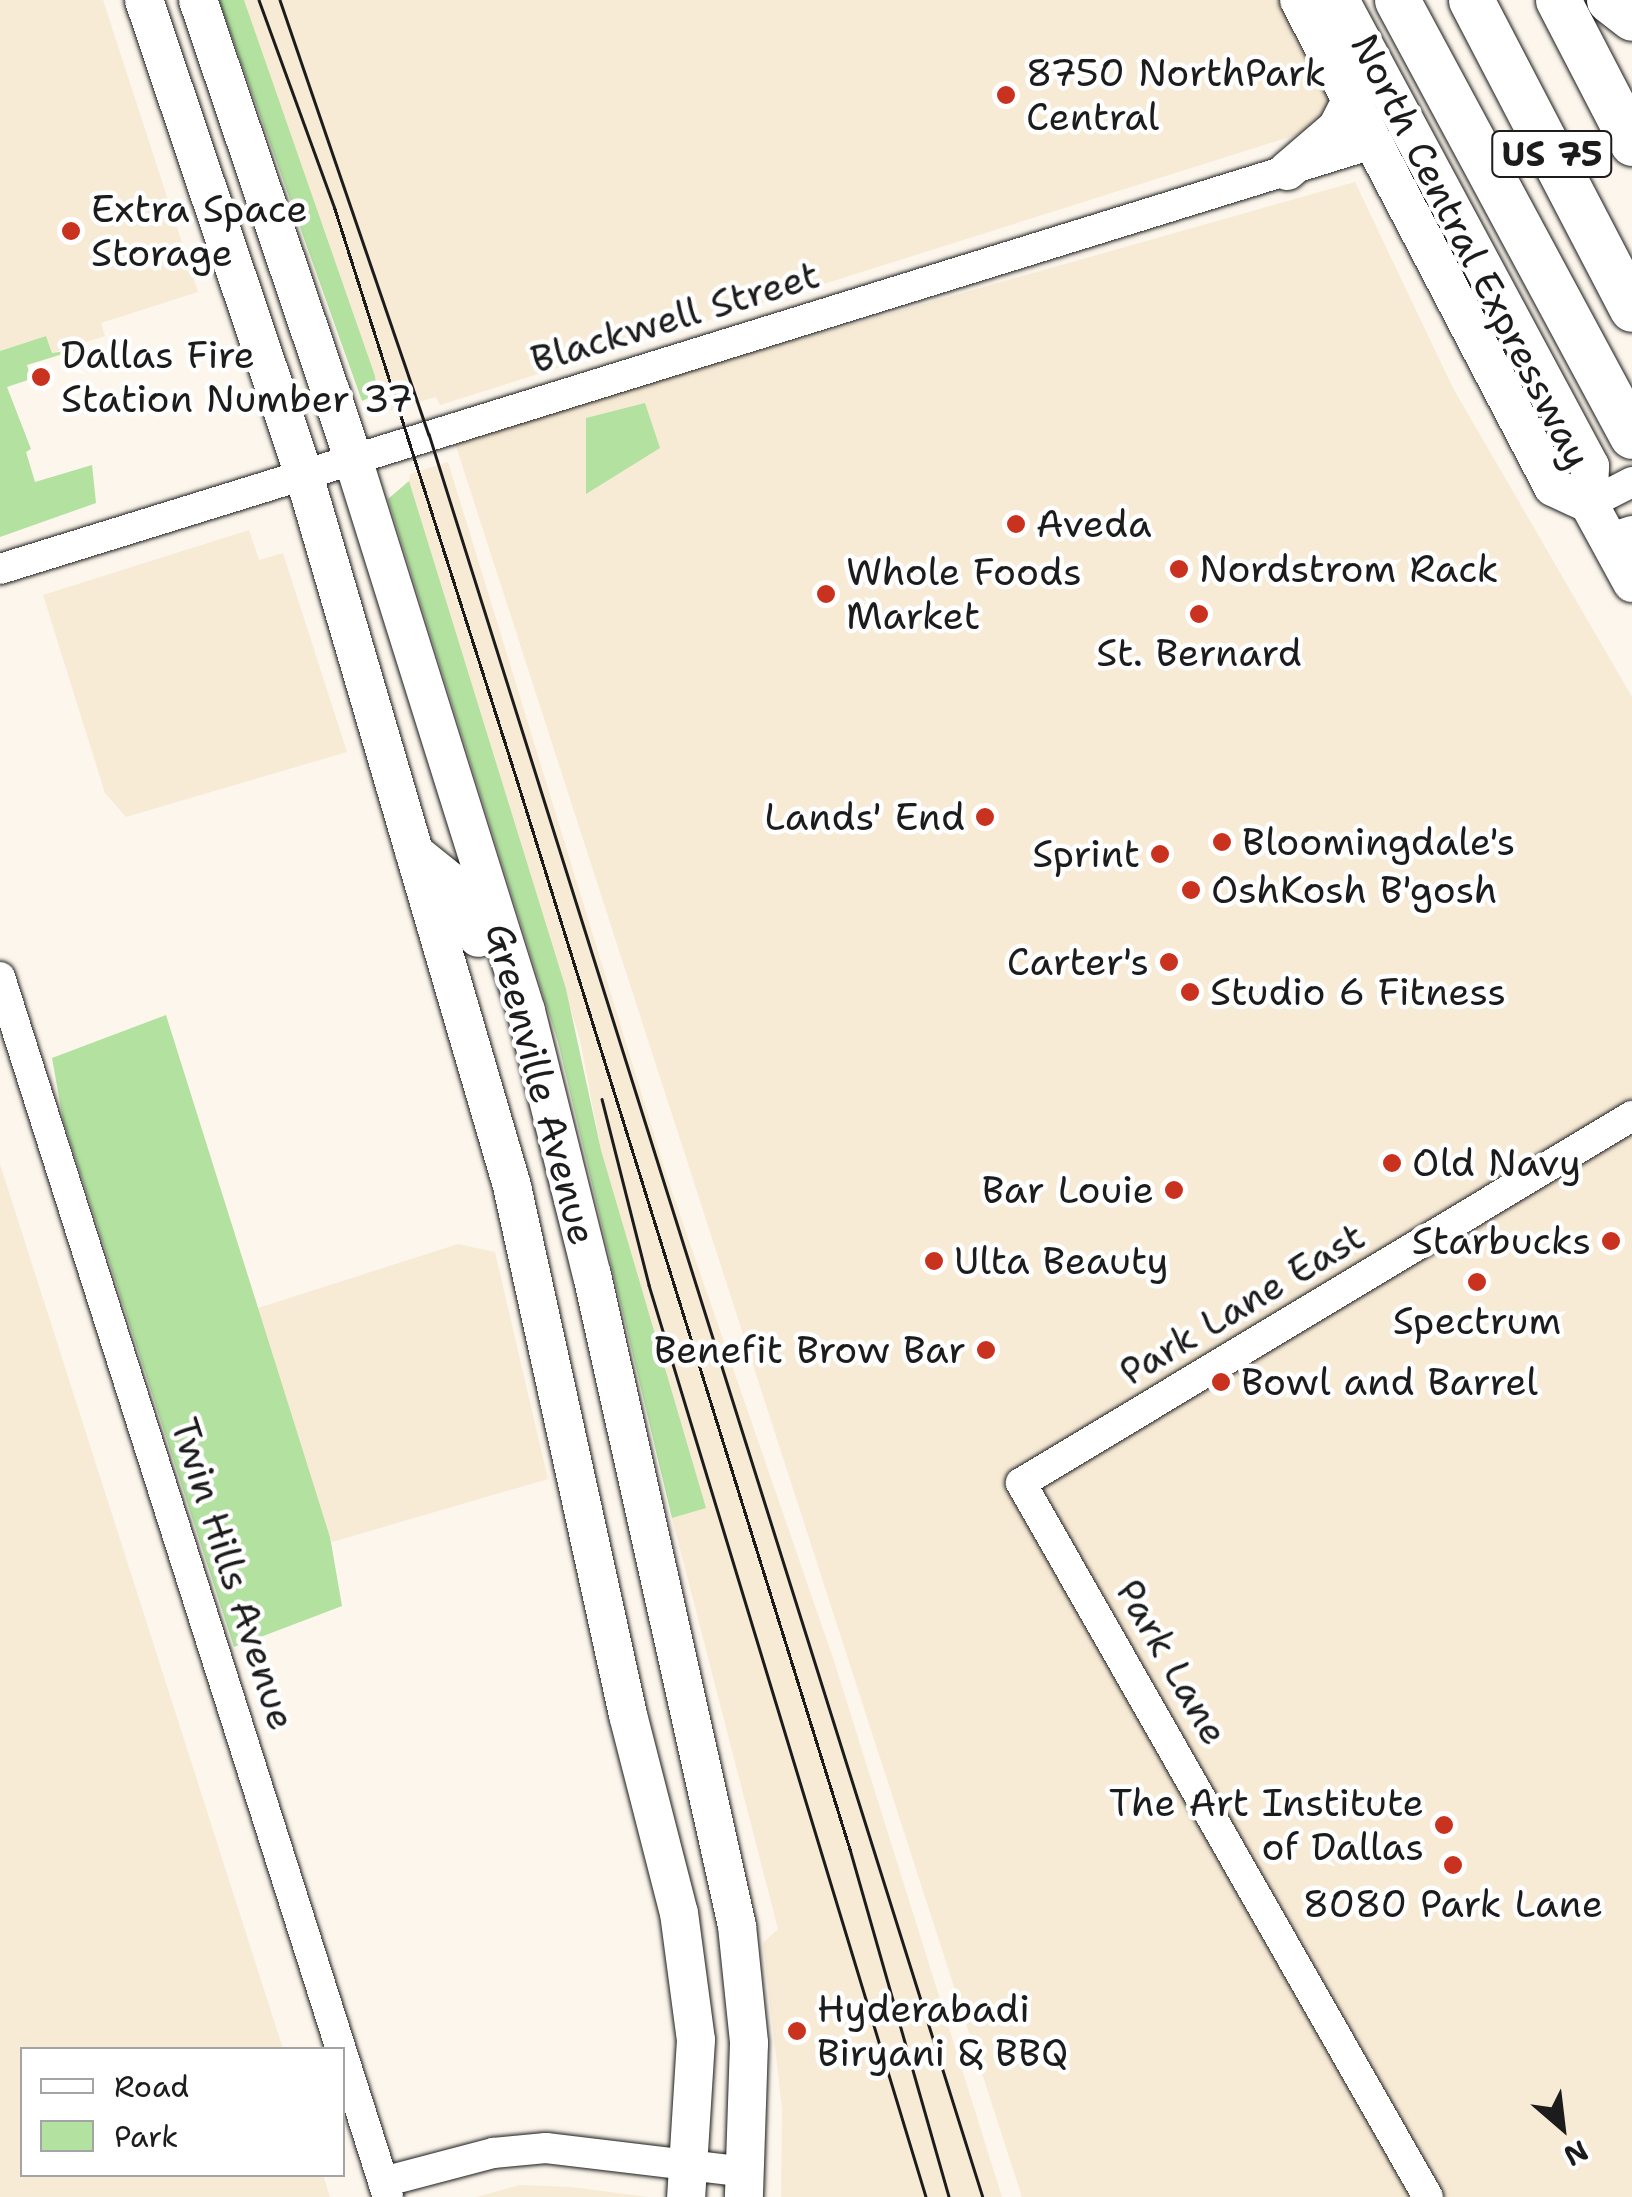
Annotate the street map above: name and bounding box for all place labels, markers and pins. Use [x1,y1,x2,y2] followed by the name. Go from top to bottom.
[1026,50,1326,140] place label: 8750 NorthPark Central
[995,84,1017,106] marker: 8750 NorthPark Central
[91,186,308,276] place label: Extra Space Storage
[60,220,82,242] marker: Extra Space Storage
[61,332,413,422] place label: Dallas Fire Station Number 37
[30,366,52,388] marker: Dallas Fire Station Number 37
[1036,501,1152,547] place label: Aveda
[1005,513,1027,535] marker: Aveda
[1199,546,1498,592] place label: Nordstrom Rack
[846,549,1082,638] place label: Whole Foods Market
[1168,558,1190,580] marker: Nordstrom Rack
[815,583,837,605] marker: Whole Foods Market
[1188,603,1210,625] marker: St. Bernard
[1096,630,1302,676] place label: St. Bernard
[764,794,965,840] place label: Lands' End
[974,806,996,828] marker: Lands' End
[1242,819,1515,865] place label: Bloomingdale's
[1032,831,1140,877] place label: Sprint
[1211,831,1233,853] marker: Bloomingdale's
[1149,843,1171,865] marker: Sprint
[1211,867,1497,913] place label: OshKosh B'gosh
[1180,879,1202,901] marker: OshKosh B'gosh
[1007,939,1149,985] place label: Carter's
[1158,951,1180,973] marker: Carter's
[1210,969,1506,1015] place label: Studio 6 Fitness
[1179,981,1201,1003] marker: Studio 6 Fitness
[1412,1140,1581,1186] place label: Old Navy
[1381,1152,1403,1174] marker: Old Navy
[982,1167,1154,1213] place label: Bar Louie
[1163,1179,1185,1201] marker: Bar Louie
[1412,1218,1591,1264] place label: Starbucks
[1600,1230,1622,1252] marker: Starbucks
[954,1238,1169,1284] place label: Ulta Beauty
[923,1250,945,1272] marker: Ulta Beauty
[1466,1271,1488,1293] marker: Spectrum
[1393,1298,1561,1344] place label: Spectrum
[654,1327,966,1373] place label: Benefit Brow Bar
[975,1339,997,1361] marker: Benefit Brow Bar
[1241,1359,1538,1405] place label: Bowl and Barrel
[1210,1371,1232,1393] marker: Bowl and Barrel
[1109,1780,1424,1870] place label: The Art Institute of Dallas
[1433,1814,1455,1836] marker: The Art Institute of Dallas
[1442,1854,1464,1876] marker: 8080 Park Lane
[1303,1881,1603,1927] place label: 8080 Park Lane
[817,1986,1068,2076] place label: Hyderabadi Biryani & BBQ
[786,2020,808,2042] marker: Hyderabadi Biryani & BBQ

